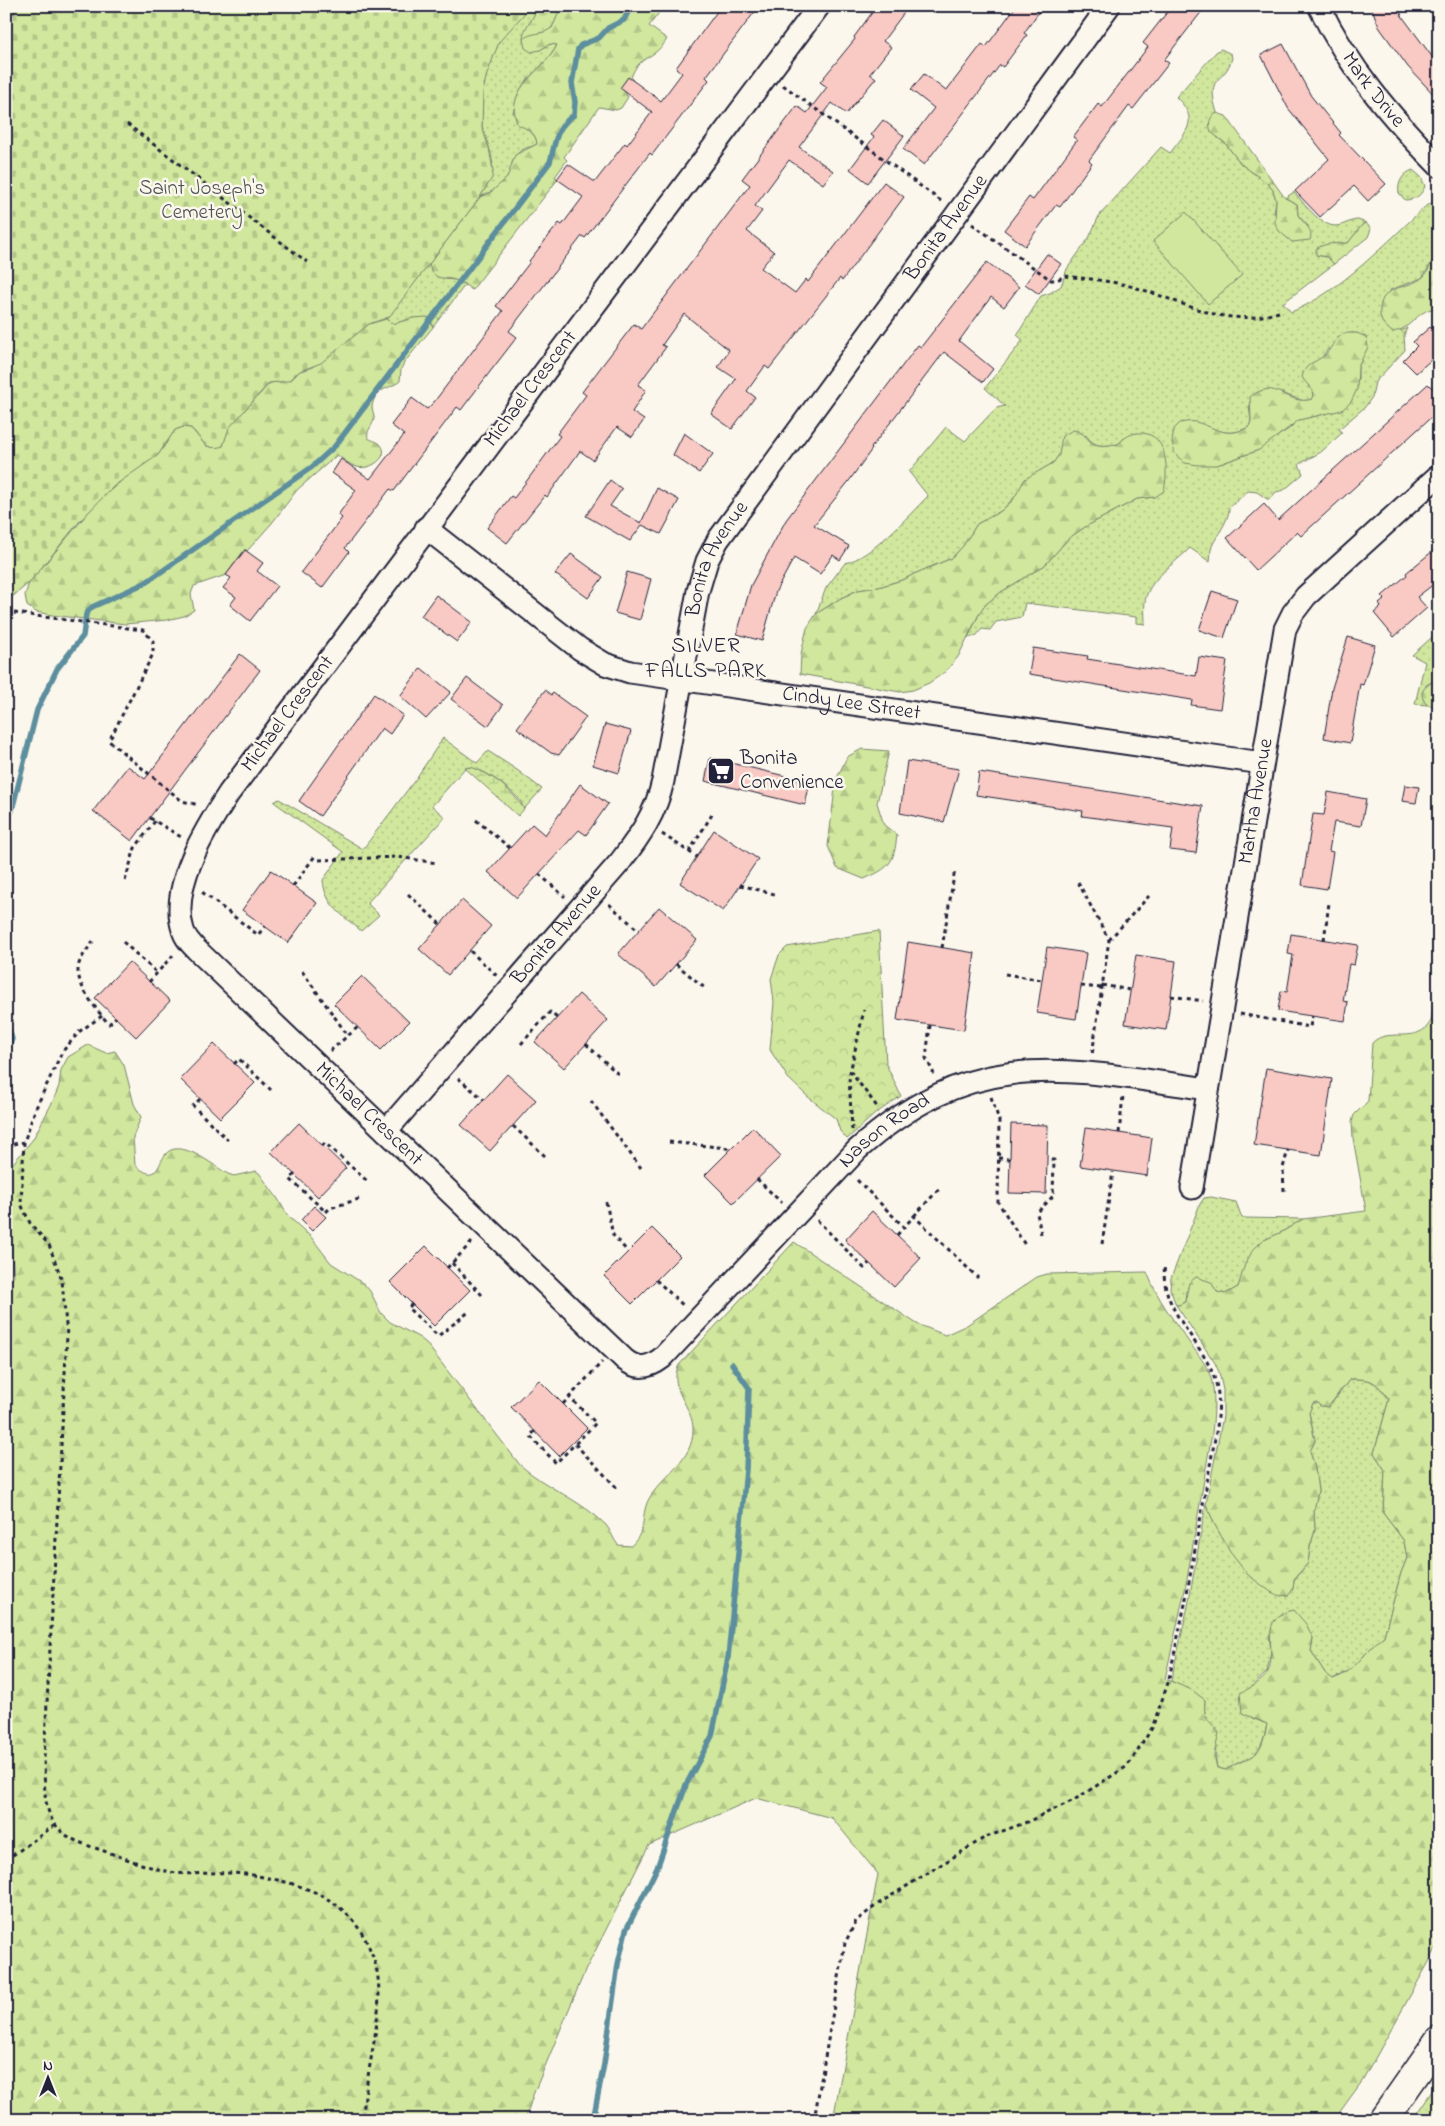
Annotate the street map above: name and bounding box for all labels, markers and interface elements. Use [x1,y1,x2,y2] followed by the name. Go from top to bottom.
[1334,46,1412,135] street label: Mark Drive
[897,168,996,288] street label: Bonita Avenue
[139,174,265,230] park label: Saint Joseph's Cemetery
[477,324,585,454] street label: Michael Crescent
[678,495,757,620] street label: Bonita Avenue
[644,631,767,688] district label: SILVER FALLS PARK
[234,649,342,779] street label: Michael Crescent
[780,679,923,729] street label: Cindy Lee Street
[1231,736,1282,866] street label: Martha Avenue
[739,744,844,798] place label: Bonita Convenience
[706,756,736,786] supermarket icon: Bonita Convenience
[503,877,610,993] street label: Bonita Avenue
[308,1055,430,1174] street label: Michael Crescent
[832,1086,936,1175] street label: Nason Road
[22,2054,72,2104] north arrow
[43,2056,53,2077] text: N

